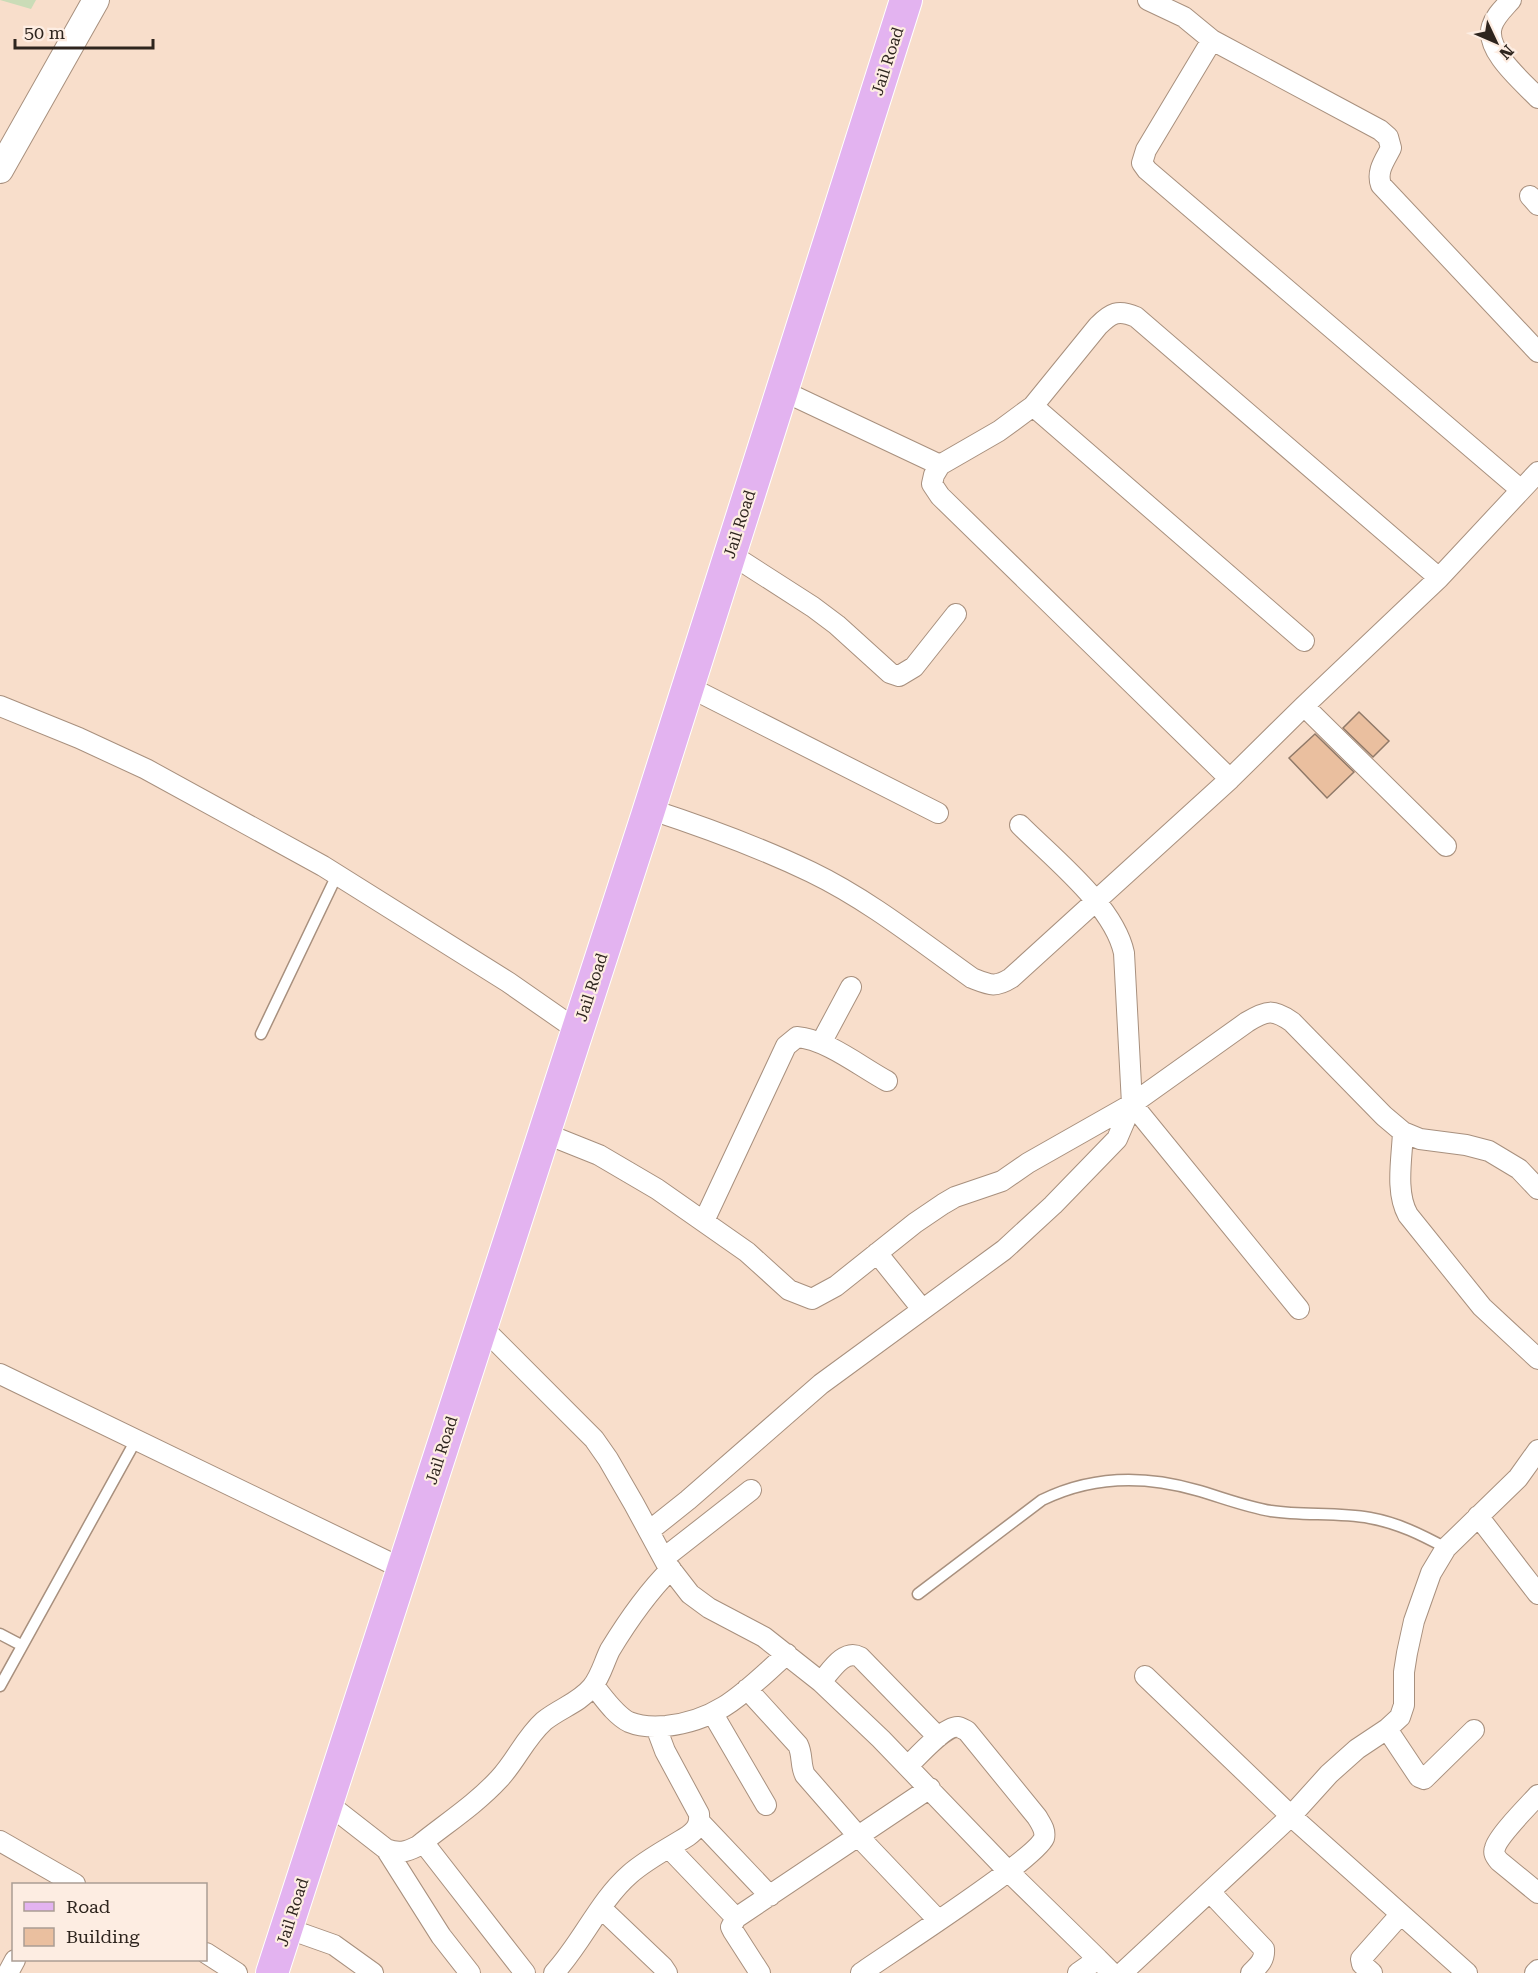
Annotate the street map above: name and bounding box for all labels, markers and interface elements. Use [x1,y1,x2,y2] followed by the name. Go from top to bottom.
[15,12,153,50] scale bar
[1466,12,1526,72] north arrow
[24,22,65,43] text: 50 m
[868,25,907,98] street label: Jail Road
[1495,41,1518,63] text: N
[720,488,759,561] street label: Jail Road
[572,951,611,1024] street label: Jail Road
[422,1414,461,1487] street label: Jail Road
[273,1876,312,1949] street label: Jail Road
[12,1883,207,1961] legend
[66,1896,111,1917] text: Road
[66,1926,140,1947] text: Building

